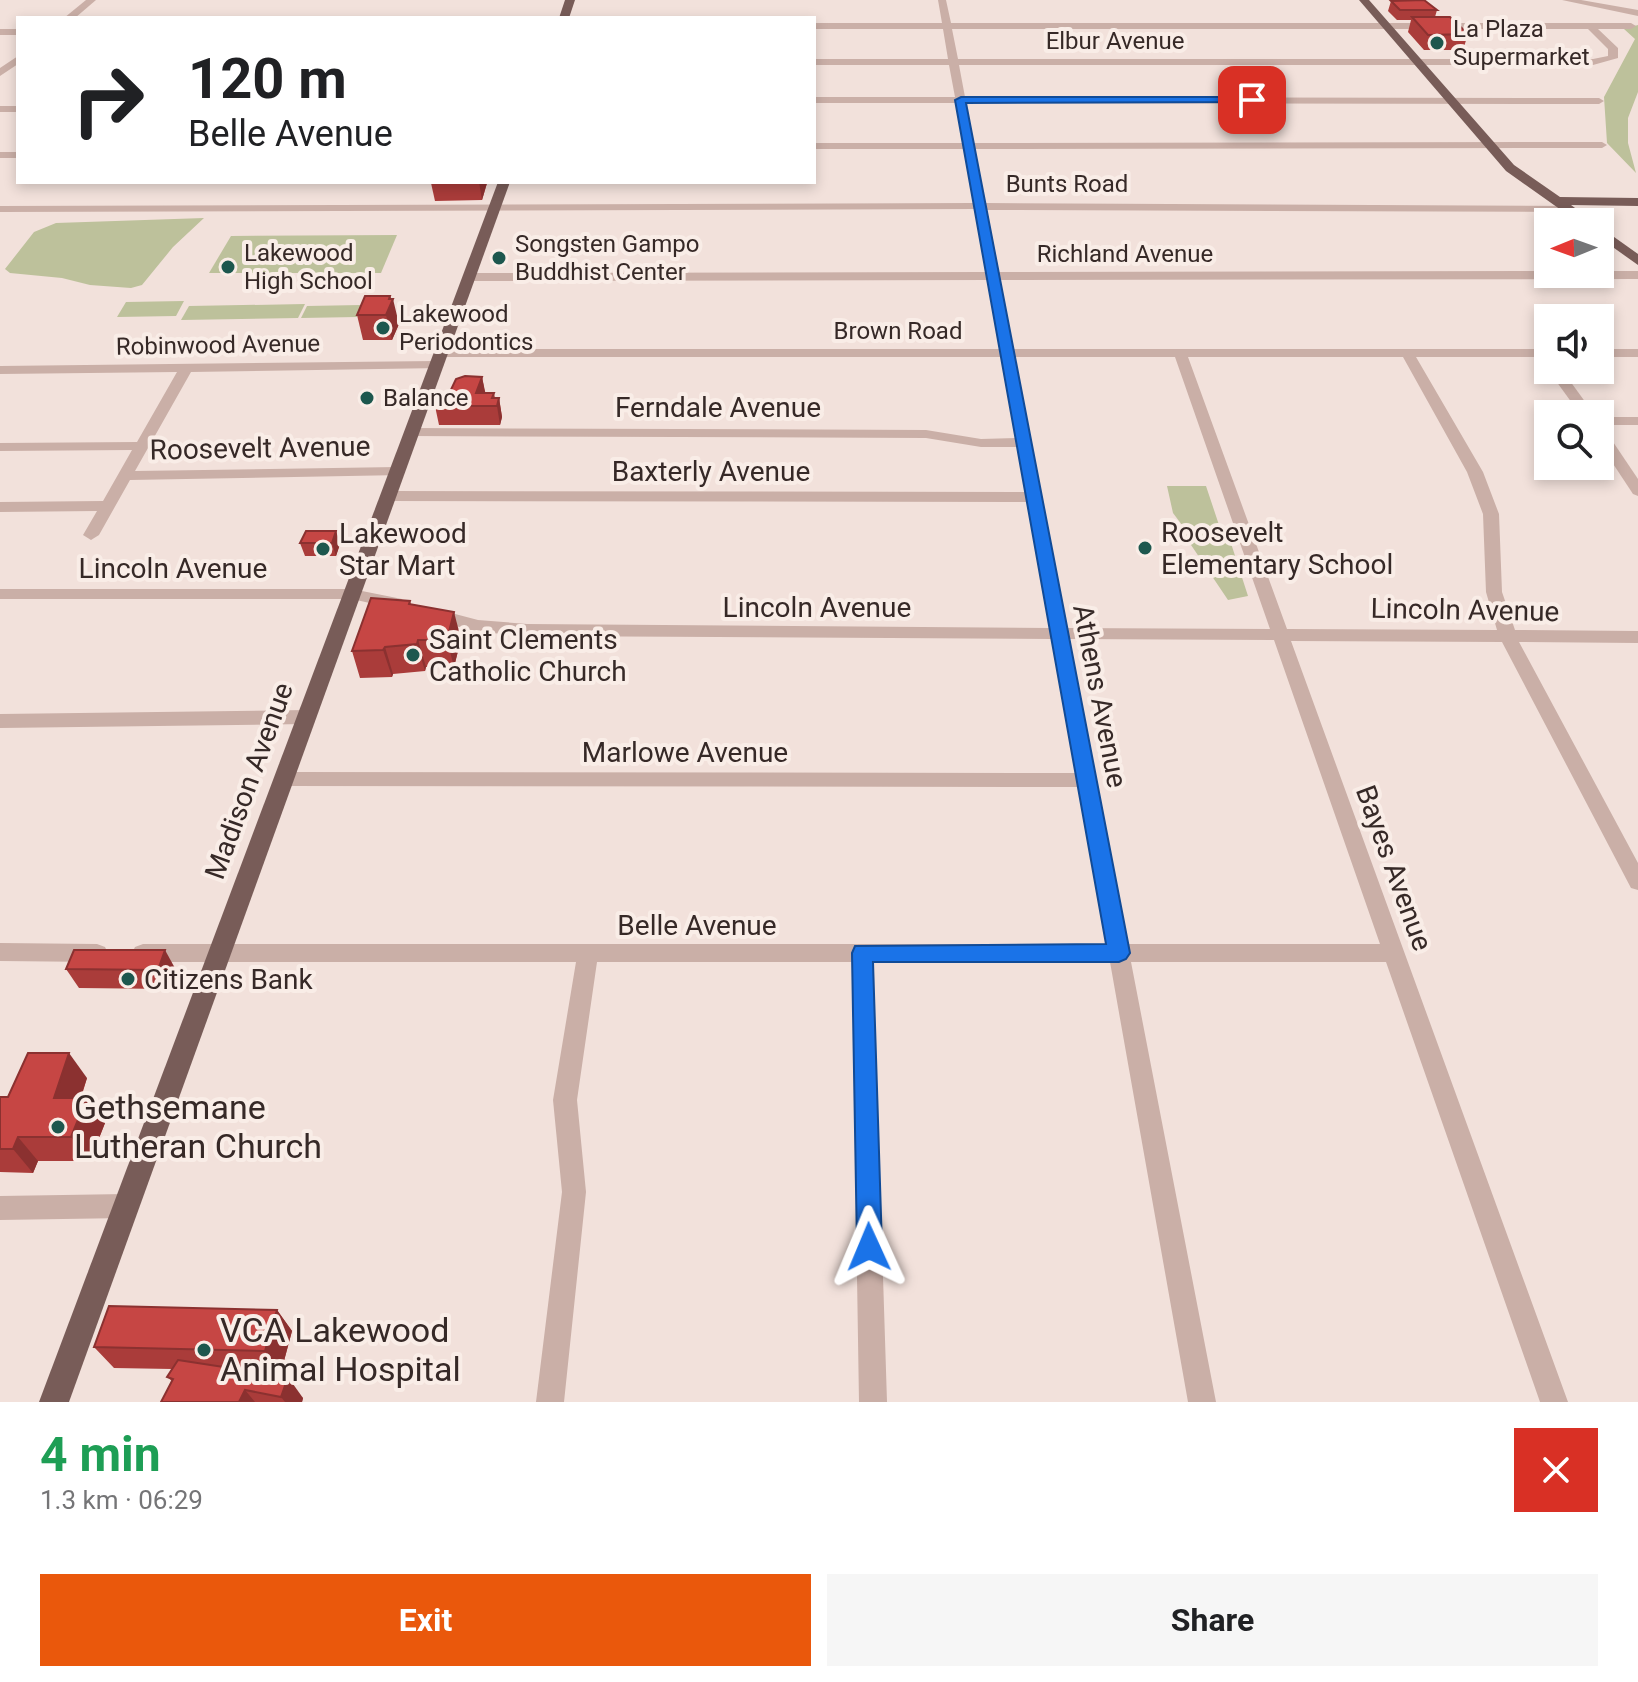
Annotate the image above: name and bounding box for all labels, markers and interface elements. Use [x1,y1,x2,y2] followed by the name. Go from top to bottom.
[1453,15,1590,71] place label: La Plaza Supermarket
[1046,27,1184,55] street label: Elbur Avenue
[1428,34,1446,52] marker: La Plaza Supermarket
[188,46,347,112] text: 120 m
[56,48,160,152] icon: right
[1218,66,1286,134] pin
[1230,78,1274,122] icon: arrive
[188,113,393,155] text: Belle Avenue
[1006,170,1128,198] street label: Bunts Road
[1534,208,1614,288] north arrow
[1534,208,1614,480] map controls
[515,230,699,286] place label: Songsten Gampo Buddhist Center
[244,239,373,295] place label: Lakewood High School
[1037,240,1213,268] street label: Richland Avenue
[490,249,508,267] marker: Songsten Gampo Buddhist Center
[219,258,237,276] marker: Lakewood High School
[399,300,533,356] place label: Lakewood Periodontics
[1534,304,1614,384] button: sound
[834,317,962,345] street label: Brown Road
[374,319,392,337] marker: Lakewood Periodontics
[116,329,320,361] street label: Robinwood Avenue
[383,384,468,412] place label: Balance
[358,389,376,407] marker: Balance
[615,391,821,424] street label: Ferndale Avenue
[1534,400,1614,480] button: search
[149,430,371,466] street label: Roosevelt Avenue
[612,455,810,488] street label: Baxterly Avenue
[1161,516,1393,581] place label: Roosevelt Elementary School
[339,517,467,582] place label: Lakewood Star Mart
[1136,539,1154,557] marker: Roosevelt Elementary School
[314,540,332,558] marker: Lakewood Star Mart
[79,552,267,585] street label: Lincoln Avenue
[723,591,911,624] street label: Lincoln Avenue
[1370,592,1560,628] street label: Lincoln Avenue
[1066,602,1134,790] street label: Athens Avenue
[429,623,627,688] place label: Saint Clements Catholic Church
[404,646,422,664] marker: Saint Clements Catholic Church
[198,678,300,884] street label: Madison Avenue
[582,736,788,769] street label: Marlowe Avenue
[1349,781,1439,955] street label: Bayes Avenue
[617,909,777,942] street label: Belle Avenue
[144,963,314,996] place label: Citizens Bank
[119,970,137,988] marker: Citizens Bank
[74,1087,322,1166] place label: Gethsemane Lutheran Church
[49,1118,67,1136] marker: Gethsemane Lutheran Church
[827,1205,911,1289] position arrow
[220,1310,461,1389] place label: VCA Lakewood Animal Hospital
[195,1341,213,1359] marker: VCA Lakewood Animal Hospital
[40,1426,161,1483] text: 4 min
[1514,1428,1598,1512] button: close
[40,1485,203,1515] text: 1.3 km · 06:29
[40,1574,811,1666] button: Exit
[827,1574,1598,1666] button: Share

